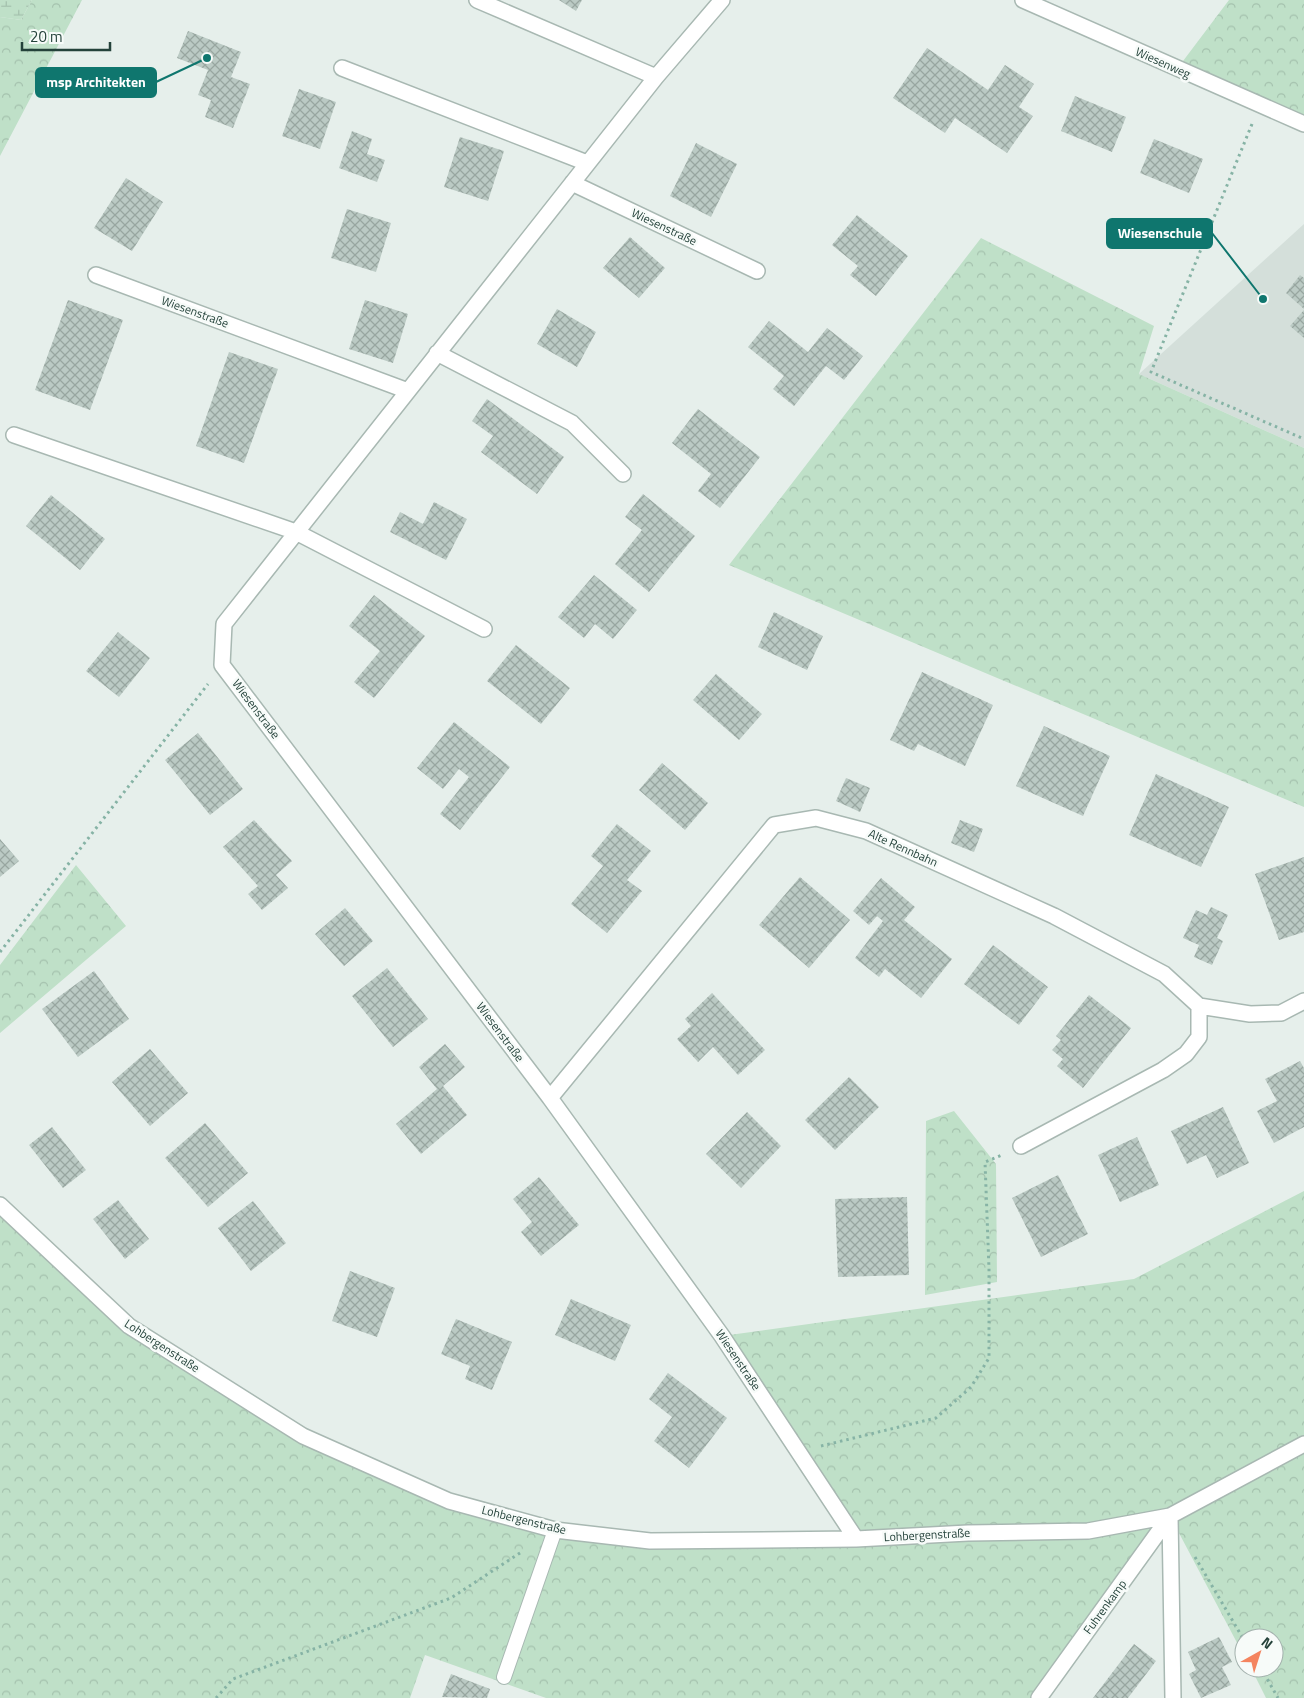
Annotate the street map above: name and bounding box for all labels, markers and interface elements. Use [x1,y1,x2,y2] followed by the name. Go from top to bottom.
[22,20,110,52] scale bar
[30,25,63,48] text: 20 m
[1133,42,1194,83] street label: Wiesenweg
[36,68,156,97] callout: msp Architekten
[46,71,146,92] text: msp Architekten
[628,203,700,250] street label: Wiesenstraße
[1107,219,1212,248] callout: Wiesenschule
[1118,222,1202,243] text: Wiesenschule
[159,291,231,332] street label: Wiesenstraße
[228,675,285,742] street label: Wiesenstraße
[865,824,941,871] street label: Alte Rennbahn
[472,998,529,1065] street label: Wiesenstraße
[121,1314,204,1377] street label: Lohbergenstraße
[711,1325,766,1394] street label: Wiesenstraße
[480,1500,568,1539] street label: Lohbergenstraße
[883,1523,971,1546] street label: Lohbergenstraße
[1078,1575,1131,1638] street label: Fuhrenkamp
[1234,1628,1284,1678] north arrow
[1257,1631,1278,1654] text: N

